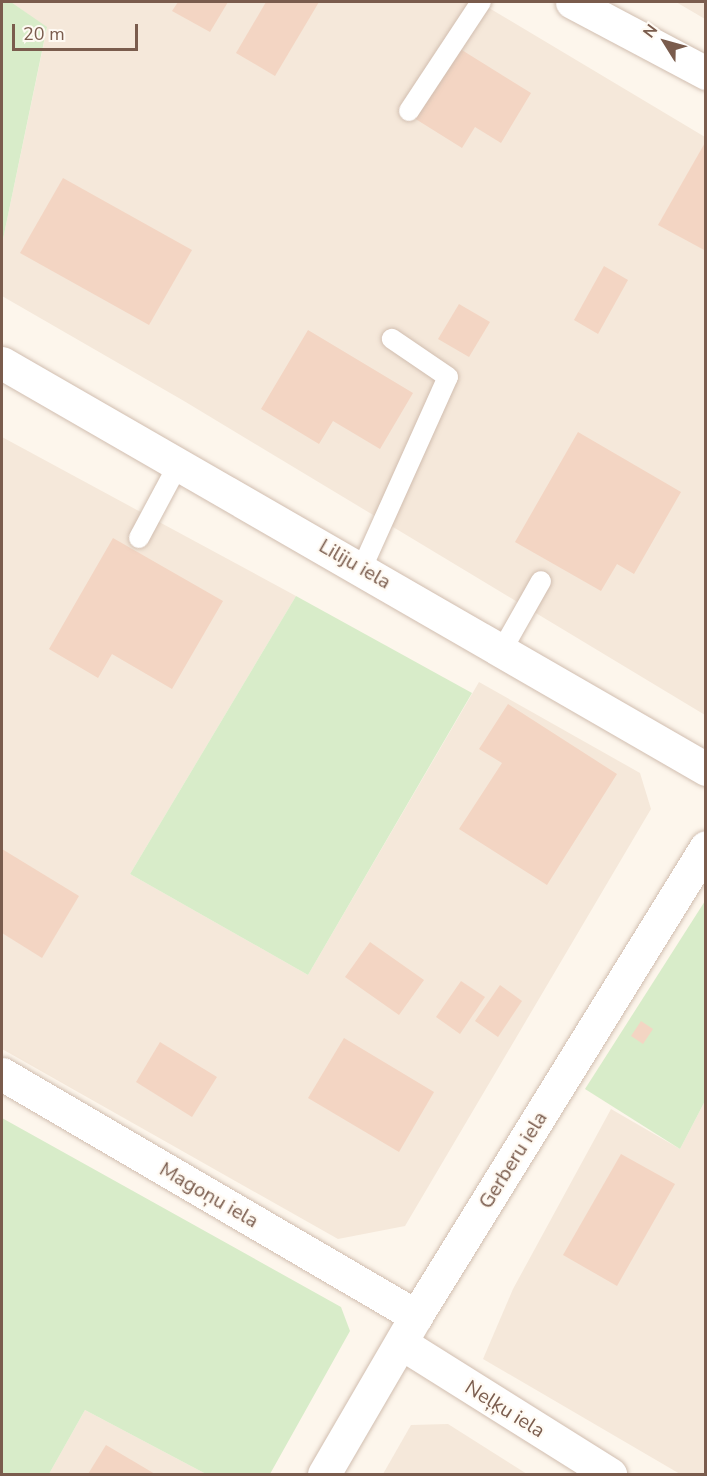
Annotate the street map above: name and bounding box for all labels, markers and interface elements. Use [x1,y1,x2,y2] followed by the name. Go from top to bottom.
[15,12,141,50] scale bar
[635,12,695,72] north arrow
[638,20,663,43] text: N
[23,22,65,46] text: 20 m
[315,534,395,594] street label: Liliju iela
[474,1107,552,1213] street label: Gerberu iela
[155,1157,263,1233] street label: Magoņu iela
[461,1375,549,1443] street label: Neļķu iela

